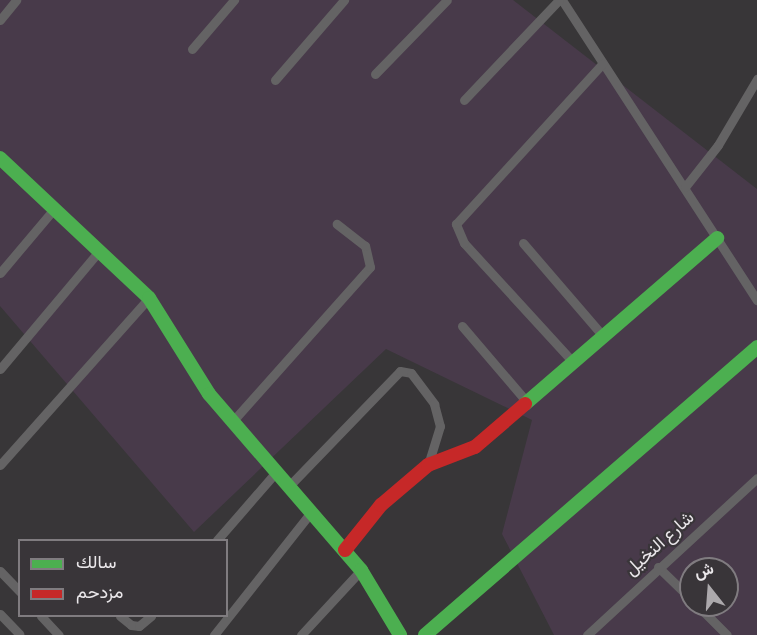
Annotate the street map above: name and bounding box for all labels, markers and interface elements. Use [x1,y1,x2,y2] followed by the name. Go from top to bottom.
[621,507,699,581] street label: شارع النخيل
[18,539,228,617] legend
[76,552,116,573] text: سالك
[679,557,739,617] north arrow
[692,559,716,583] text: ش
[76,582,123,603] text: مزدحم

